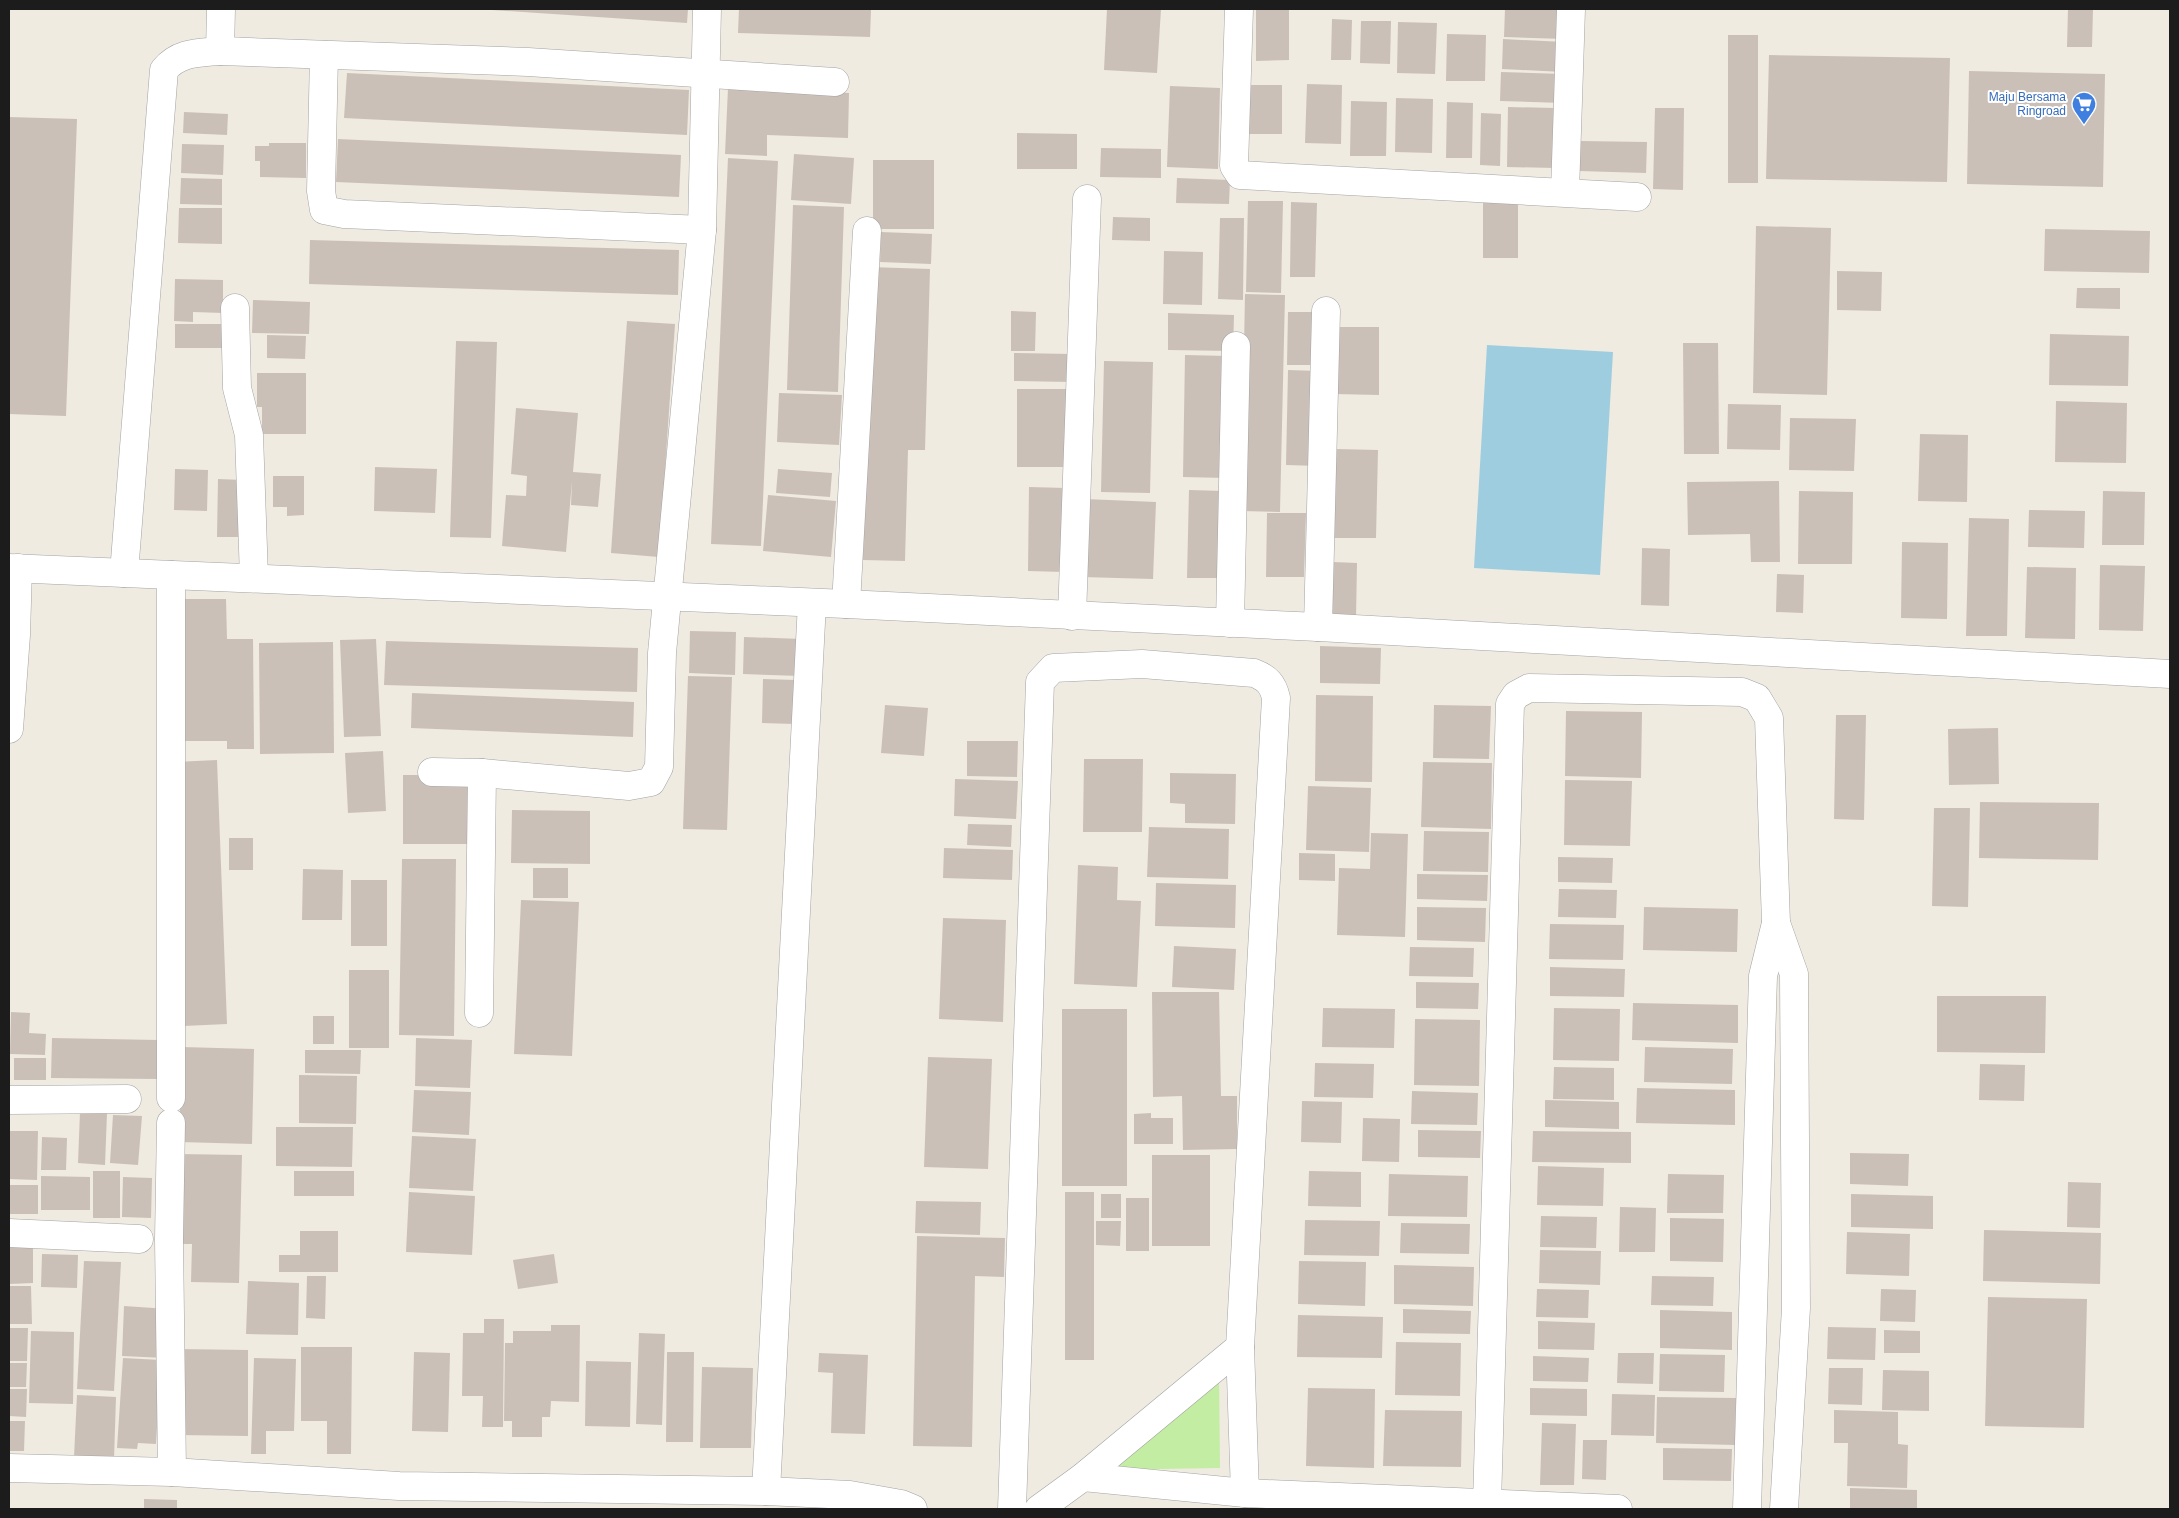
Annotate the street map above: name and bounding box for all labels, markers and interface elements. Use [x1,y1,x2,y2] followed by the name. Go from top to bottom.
[1989,90,2066,118] place label: Maju Bersama Ringroad
[2071,91,2097,125] supermarket icon: Maju Bersama Ringroad

